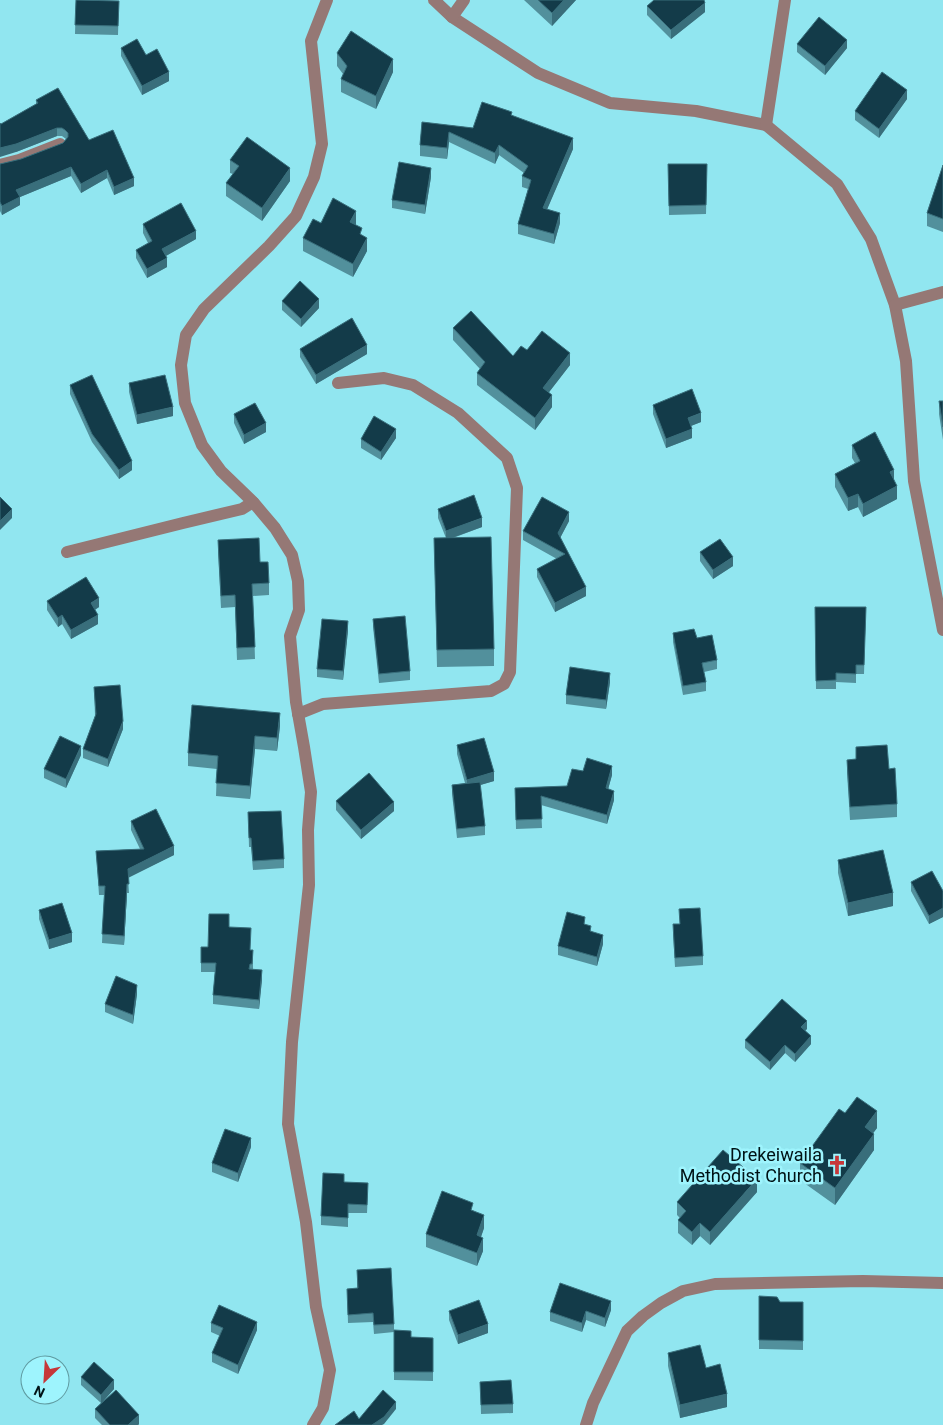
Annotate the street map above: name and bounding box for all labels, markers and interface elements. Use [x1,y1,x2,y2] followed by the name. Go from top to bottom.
[680,1144,822,1186] place label: Drekeiwaila Methodist Church
[826,1154,848,1176] church icon: Drekeiwaila Methodist Church
[20,1355,70,1405] north arrow
[32,1382,47,1401] text: N

